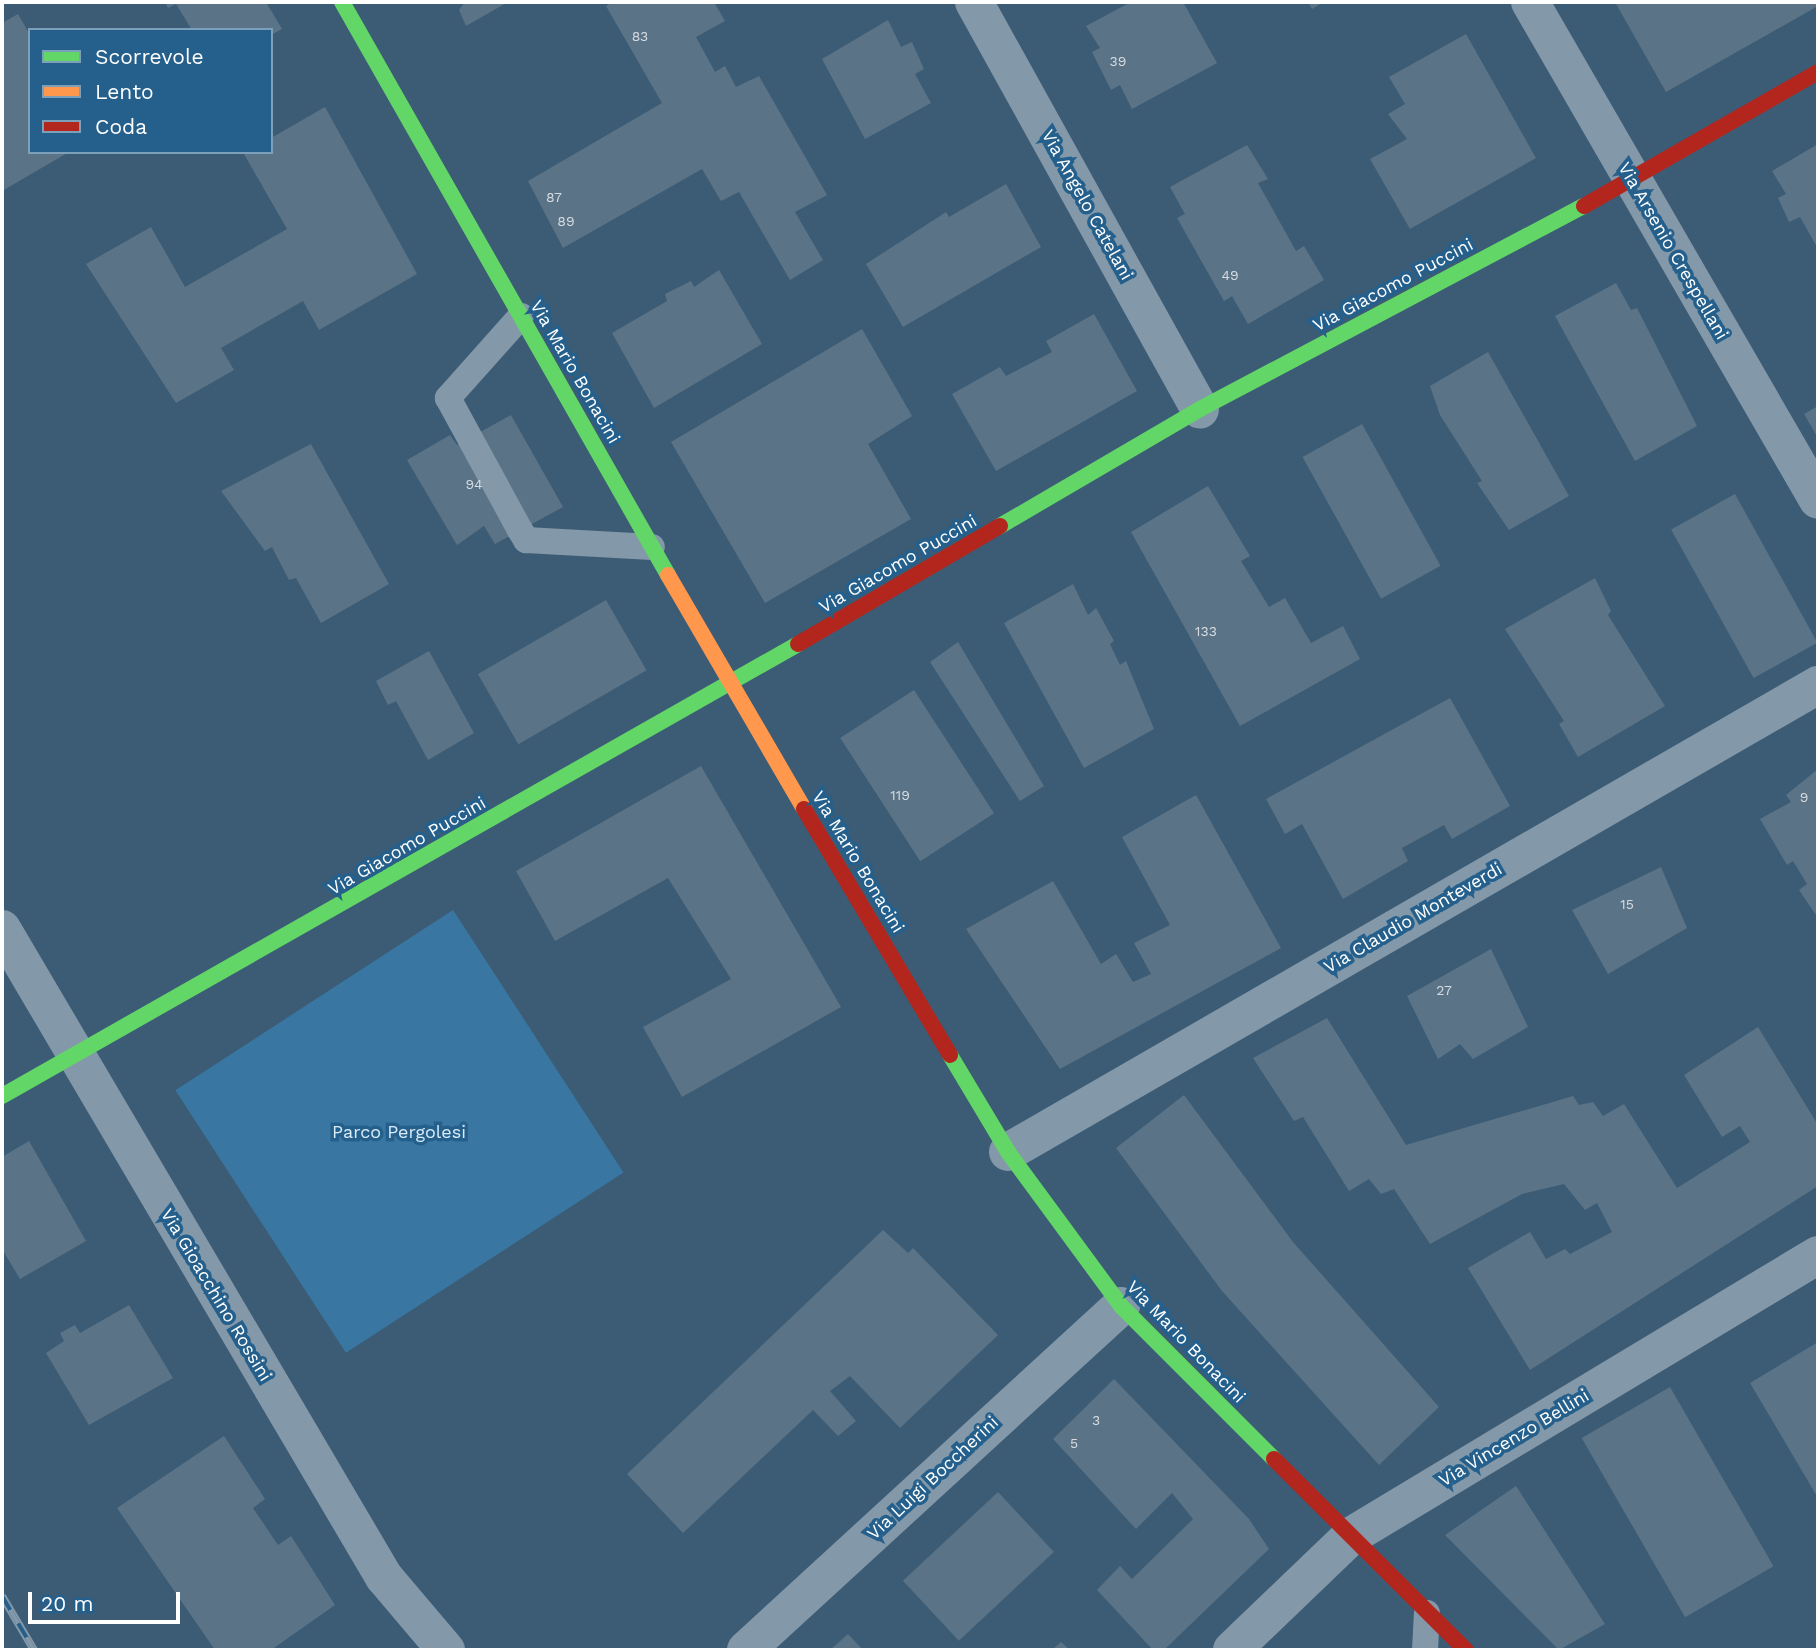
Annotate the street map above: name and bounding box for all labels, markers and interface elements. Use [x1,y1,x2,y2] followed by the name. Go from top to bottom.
[28,28,273,154] legend
[632,28,648,44] house number: 83
[95,44,204,69] text: Scorrevole
[1110,53,1126,69] house number: 39
[95,79,154,104] text: Lento
[95,114,147,139] text: Coda
[1036,125,1138,285] street label: Via Angelo Catelani
[1613,158,1733,344] street label: Via Arsenio Crespellani
[546,189,562,205] house number: 87
[557,213,575,229] house number: 89
[1309,234,1477,336] street label: Via Giacomo Puccini
[1221,267,1239,283] house number: 49
[525,296,625,448] street label: Via Mario Bonacini
[465,476,483,492] house number: 94
[815,510,981,618] street label: Via Giacomo Puccini
[1195,623,1217,639] house number: 133
[807,787,909,937] street label: Via Mario Bonacini
[890,787,910,803] house number: 119
[1800,789,1808,805] house number: 9
[324,792,490,900] street label: Via Giacomo Puccini
[1320,858,1506,978] street label: Via Claudio Monteverdi
[1620,896,1634,912] house number: 15
[1436,982,1452,998] house number: 27
[332,1121,466,1143] park label: Parco Pergolesi
[156,1205,276,1385] street label: Via Gioacchino Rossini
[1122,1276,1250,1408] street label: Via Mario Bonacini
[1435,1384,1593,1492] street label: Via Vincenzo Bellini
[863,1411,1003,1545] street label: Via Luigi Boccherini
[1092,1412,1100,1428] house number: 3
[1070,1435,1078,1451] house number: 5
[32,1578,184,1622] scale bar
[41,1591,93,1616] text: 20 m

